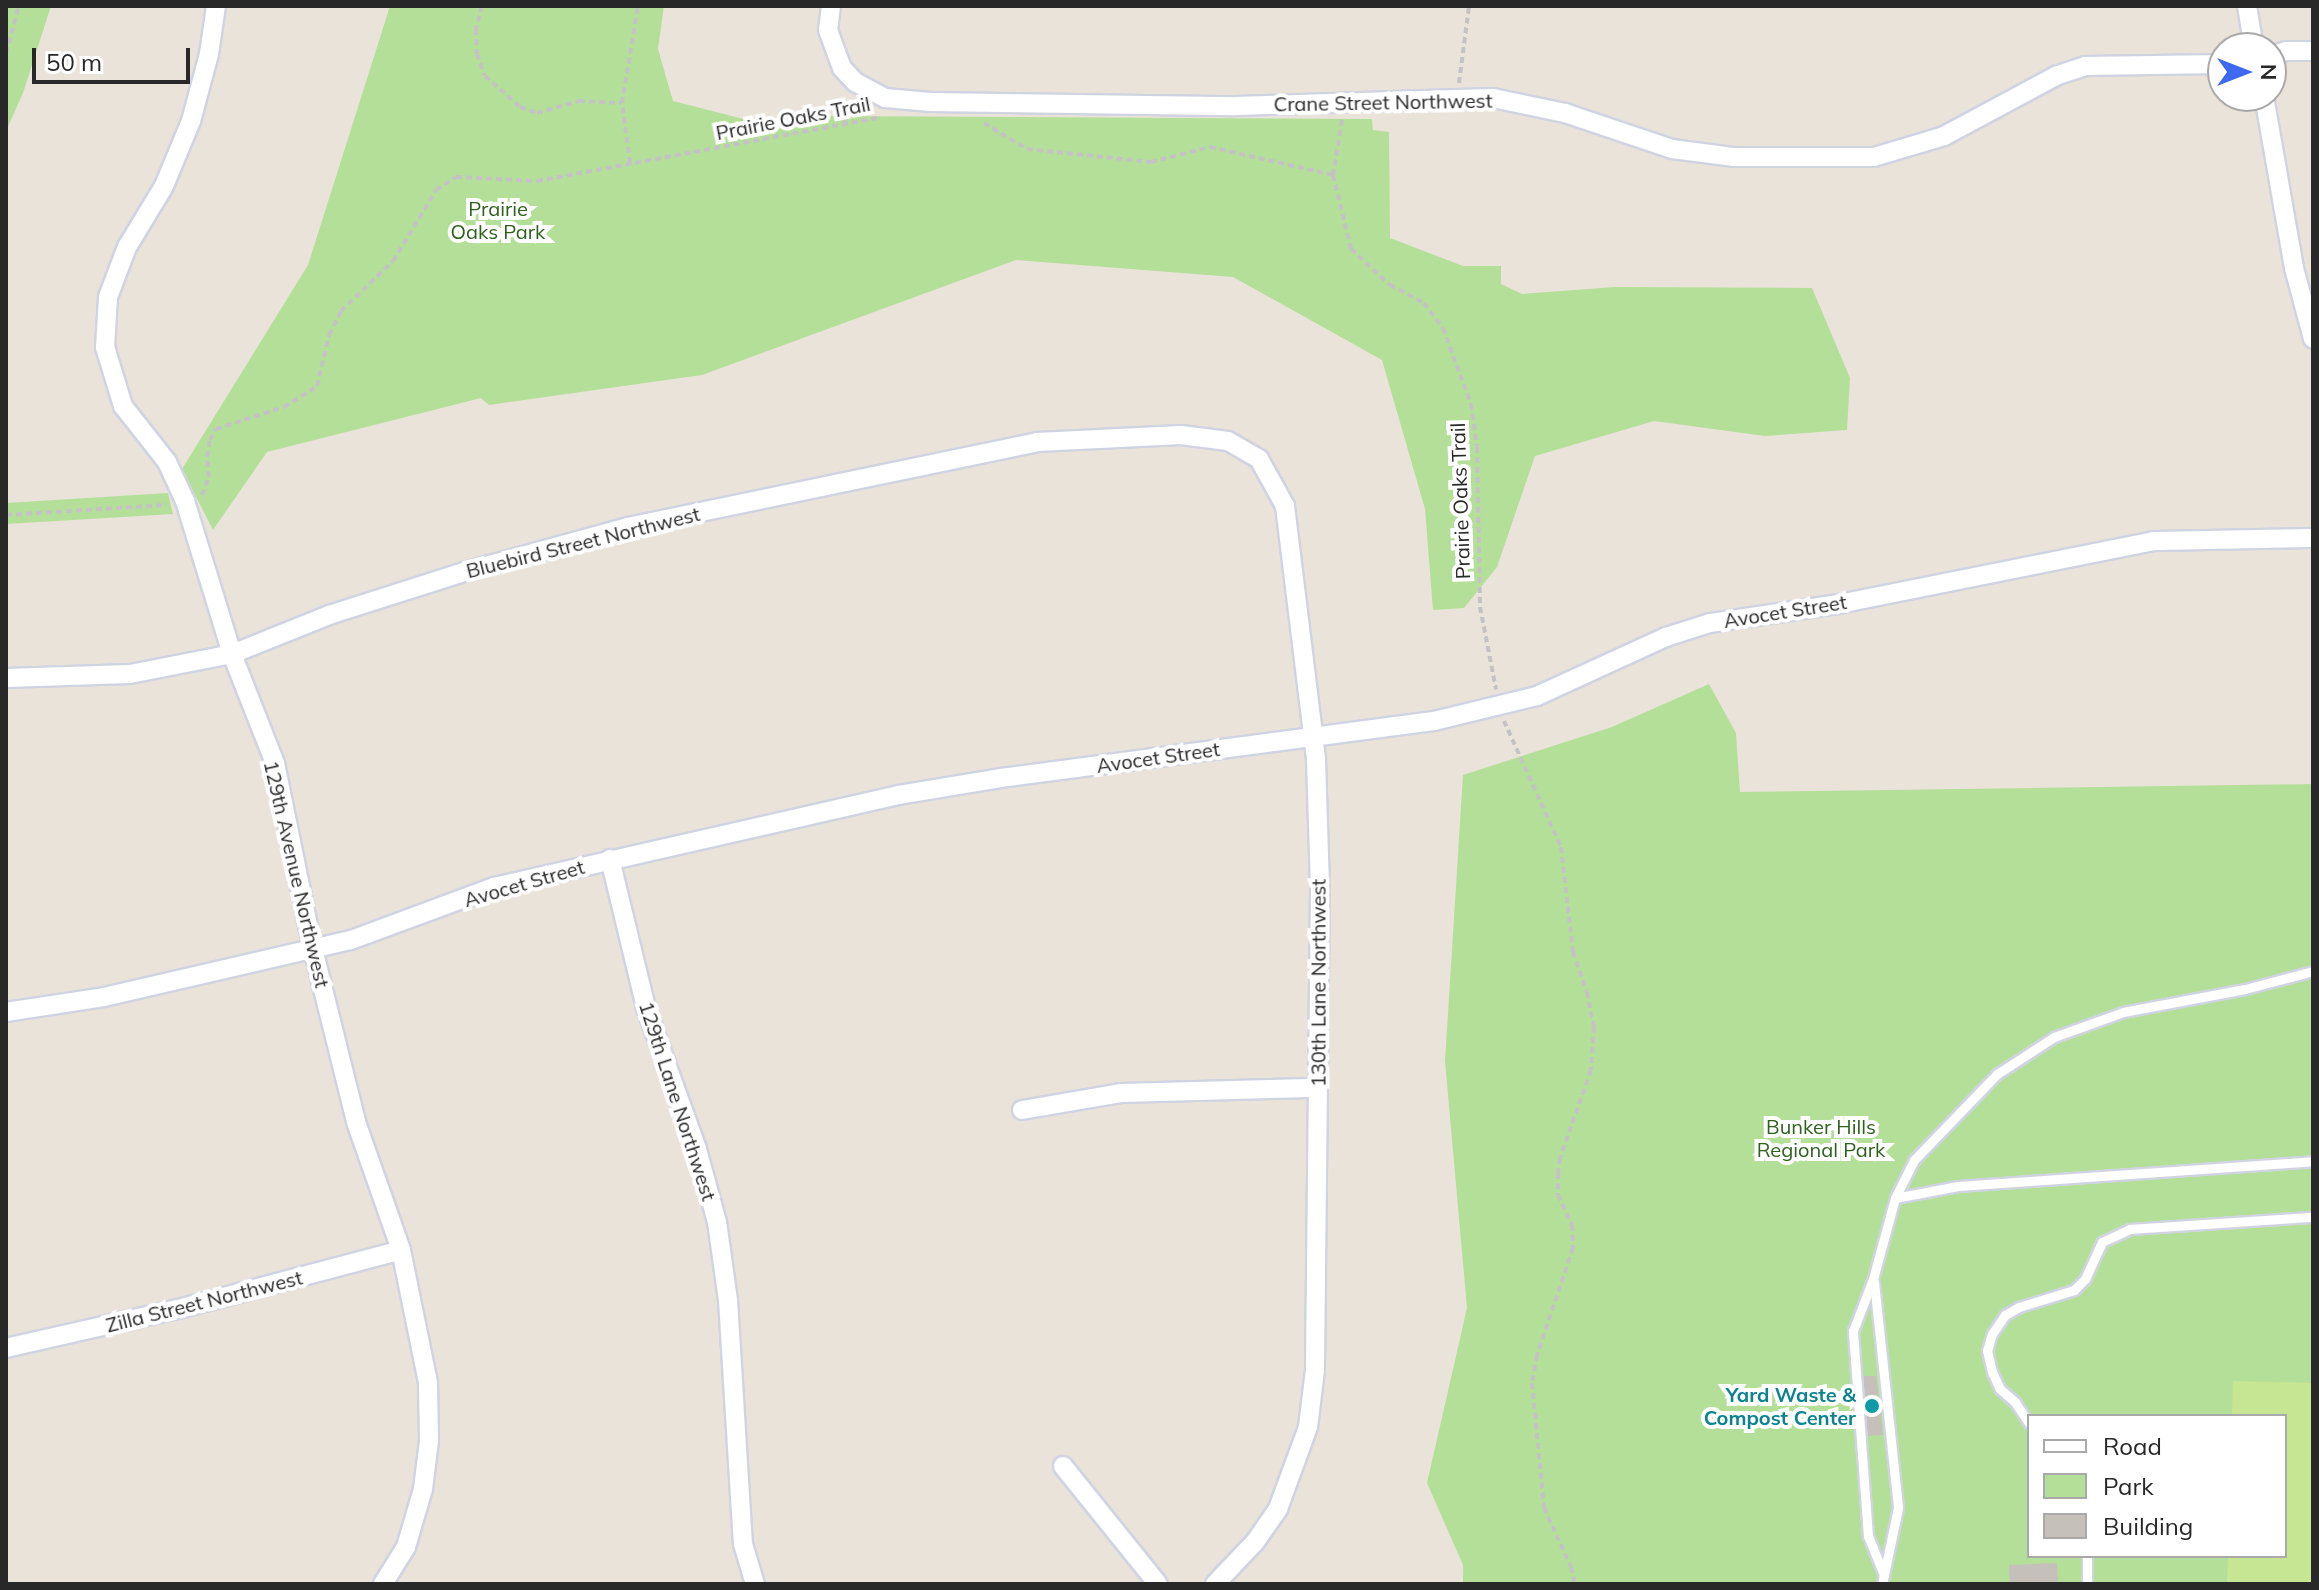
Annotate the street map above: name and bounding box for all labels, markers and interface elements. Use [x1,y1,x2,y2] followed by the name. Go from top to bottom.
[36,32,194,82] scale bar
[2207,32,2287,112] north arrow
[46,47,102,77] text: 50 m
[2255,64,2283,80] text: N
[1273,88,1493,116] street label: Crane Street Northwest
[714,91,872,145] street label: Prairie Oaks Trail
[451,197,545,244] park label: Prairie Oaks Park
[1445,422,1475,580] street label: Prairie Oaks Trail
[464,501,702,583] street label: Bluebird Street Northwest
[1722,589,1848,633] street label: Avocet Street
[1095,736,1221,778] street label: Avocet Street
[259,758,335,990] street label: 129th Avenue Northwest
[461,854,587,912] street label: Avocet Street
[1306,879,1330,1087] street label: 130th Lane Northwest
[634,998,722,1204] street label: 129th Lane Northwest
[1757,1115,1885,1162] park label: Bunker Hills Regional Park
[103,1265,305,1337] street label: Zilla Street Northwest
[1704,1382,1856,1429] place label: Yard Waste & Compost Center
[1863,1397,1881,1415] marker: Yard Waste & Compost Center
[2027,1414,2287,1558] legend
[2103,1431,2162,1461] text: Road
[2103,1471,2154,1501] text: Park
[2103,1511,2193,1541] text: Building

